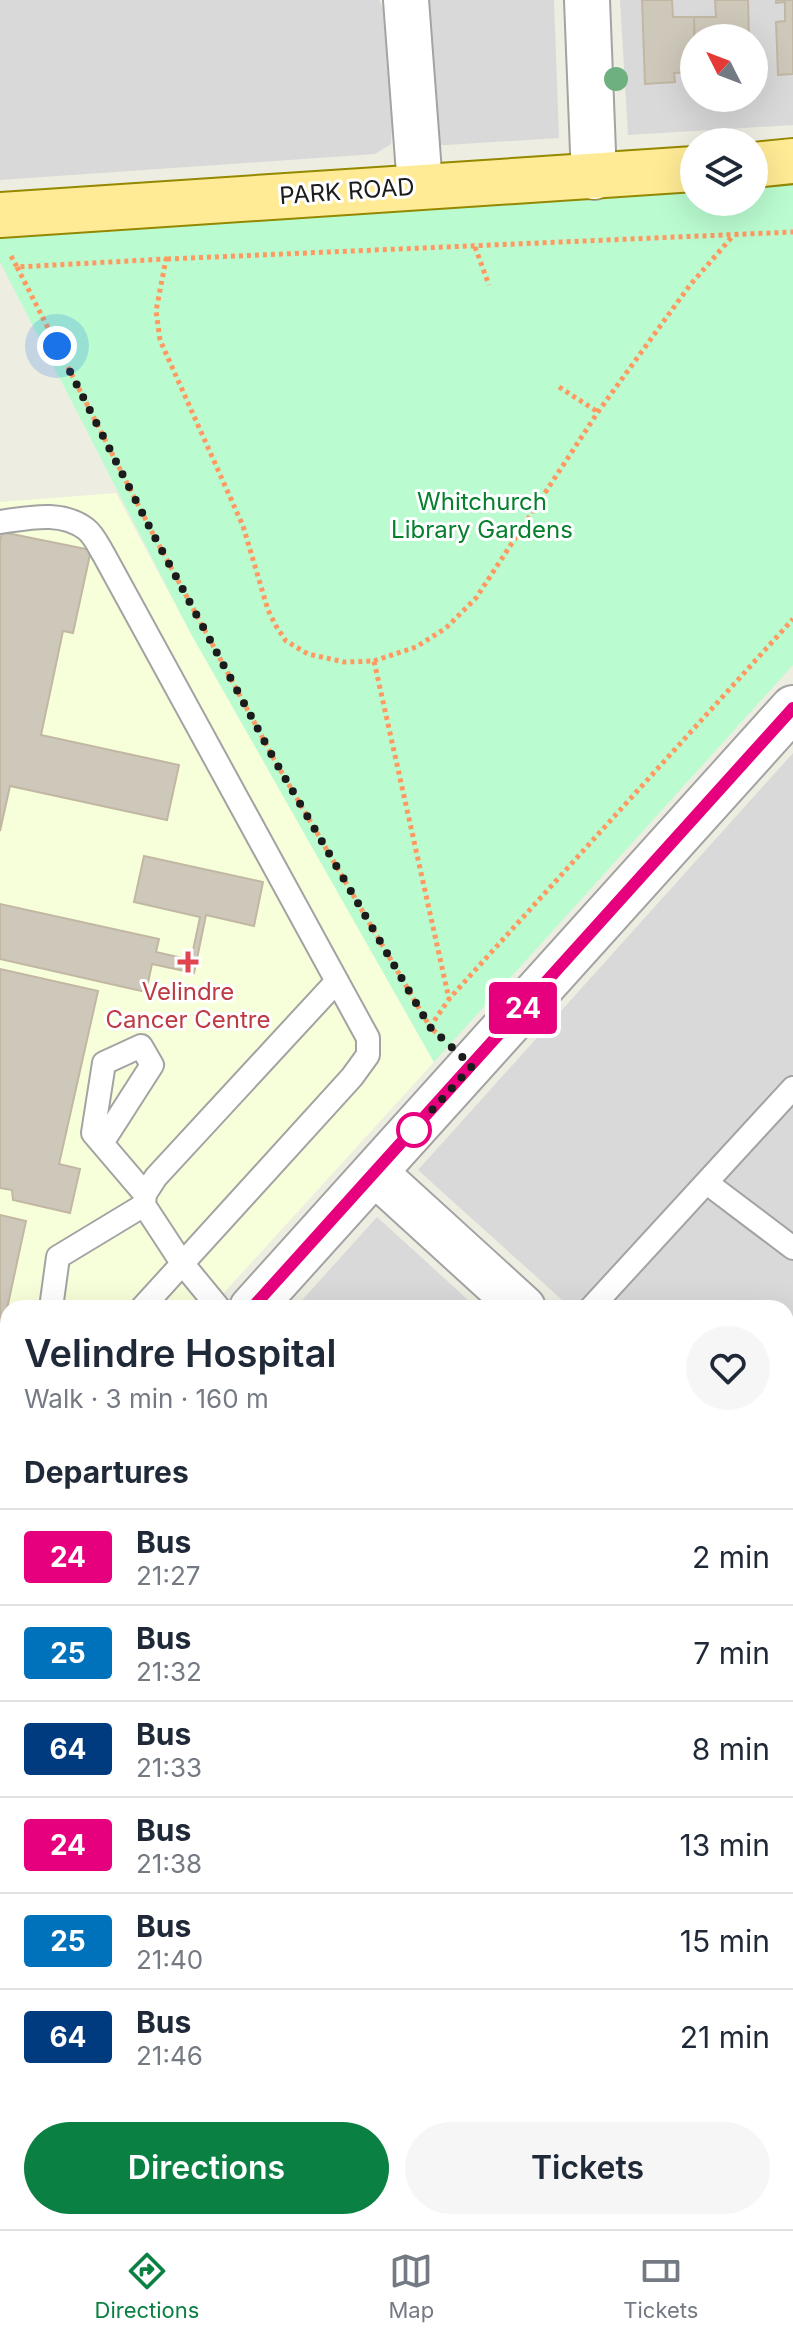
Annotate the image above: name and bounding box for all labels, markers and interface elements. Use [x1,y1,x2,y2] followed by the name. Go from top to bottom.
[680,24,768,112] north arrow
[680,24,768,216] map controls
[680,128,768,216] button: layers
[279,172,415,210] street label: PARK ROAD
[37,326,77,366] your location
[391,487,573,544] park label: Whitchurch Library Gardens
[177,951,199,973] marker: Velindre Cancer Centre
[106,977,270,1034] place label: Velindre Cancer Centre
[487,982,559,1034] line badge: 24
[505,991,541,1025] text: 24
[397,1113,431,1147] unlabelled marker
[686,1326,770,1410] button: heart
[24,1330,336,1376] text: Velindre Hospital
[24,1383,269,1414] text: Walk · 3 min · 160 m
[24,1454,189,1490] text: Departures
[136,1524,191,1560] text: Bus
[692,1539,770,1575] text: 2 min
[50,1540,86,1574] text: 24
[136,1560,201,1591] text: 21:27
[136,1620,191,1656] text: Bus
[693,1635,770,1671] text: 7 min
[50,1636,86,1670] text: 25
[136,1656,202,1687] text: 21:32
[136,1716,191,1752] text: Bus
[692,1731,770,1767] text: 8 min
[49,1732,87,1766] text: 64
[136,1752,202,1783] text: 21:33
[136,1812,191,1848] text: Bus
[680,1827,770,1863] text: 13 min
[50,1828,86,1862] text: 24
[136,1848,202,1879] text: 21:38
[136,1908,191,1944] text: Bus
[680,1923,770,1959] text: 15 min
[50,1924,86,1958] text: 25
[136,1944,203,1975] text: 21:40
[136,2004,191,2040] text: Bus
[680,2019,770,2055] text: 21 min
[49,2020,87,2054] text: 64
[136,2040,203,2071] text: 21:46
[24,2122,389,2214] button: Directions
[405,2122,770,2214] button: Tickets
[95,2249,199,2323] tab: Directions
[389,2249,434,2323] tab: Map
[623,2249,698,2323] tab: Tickets

